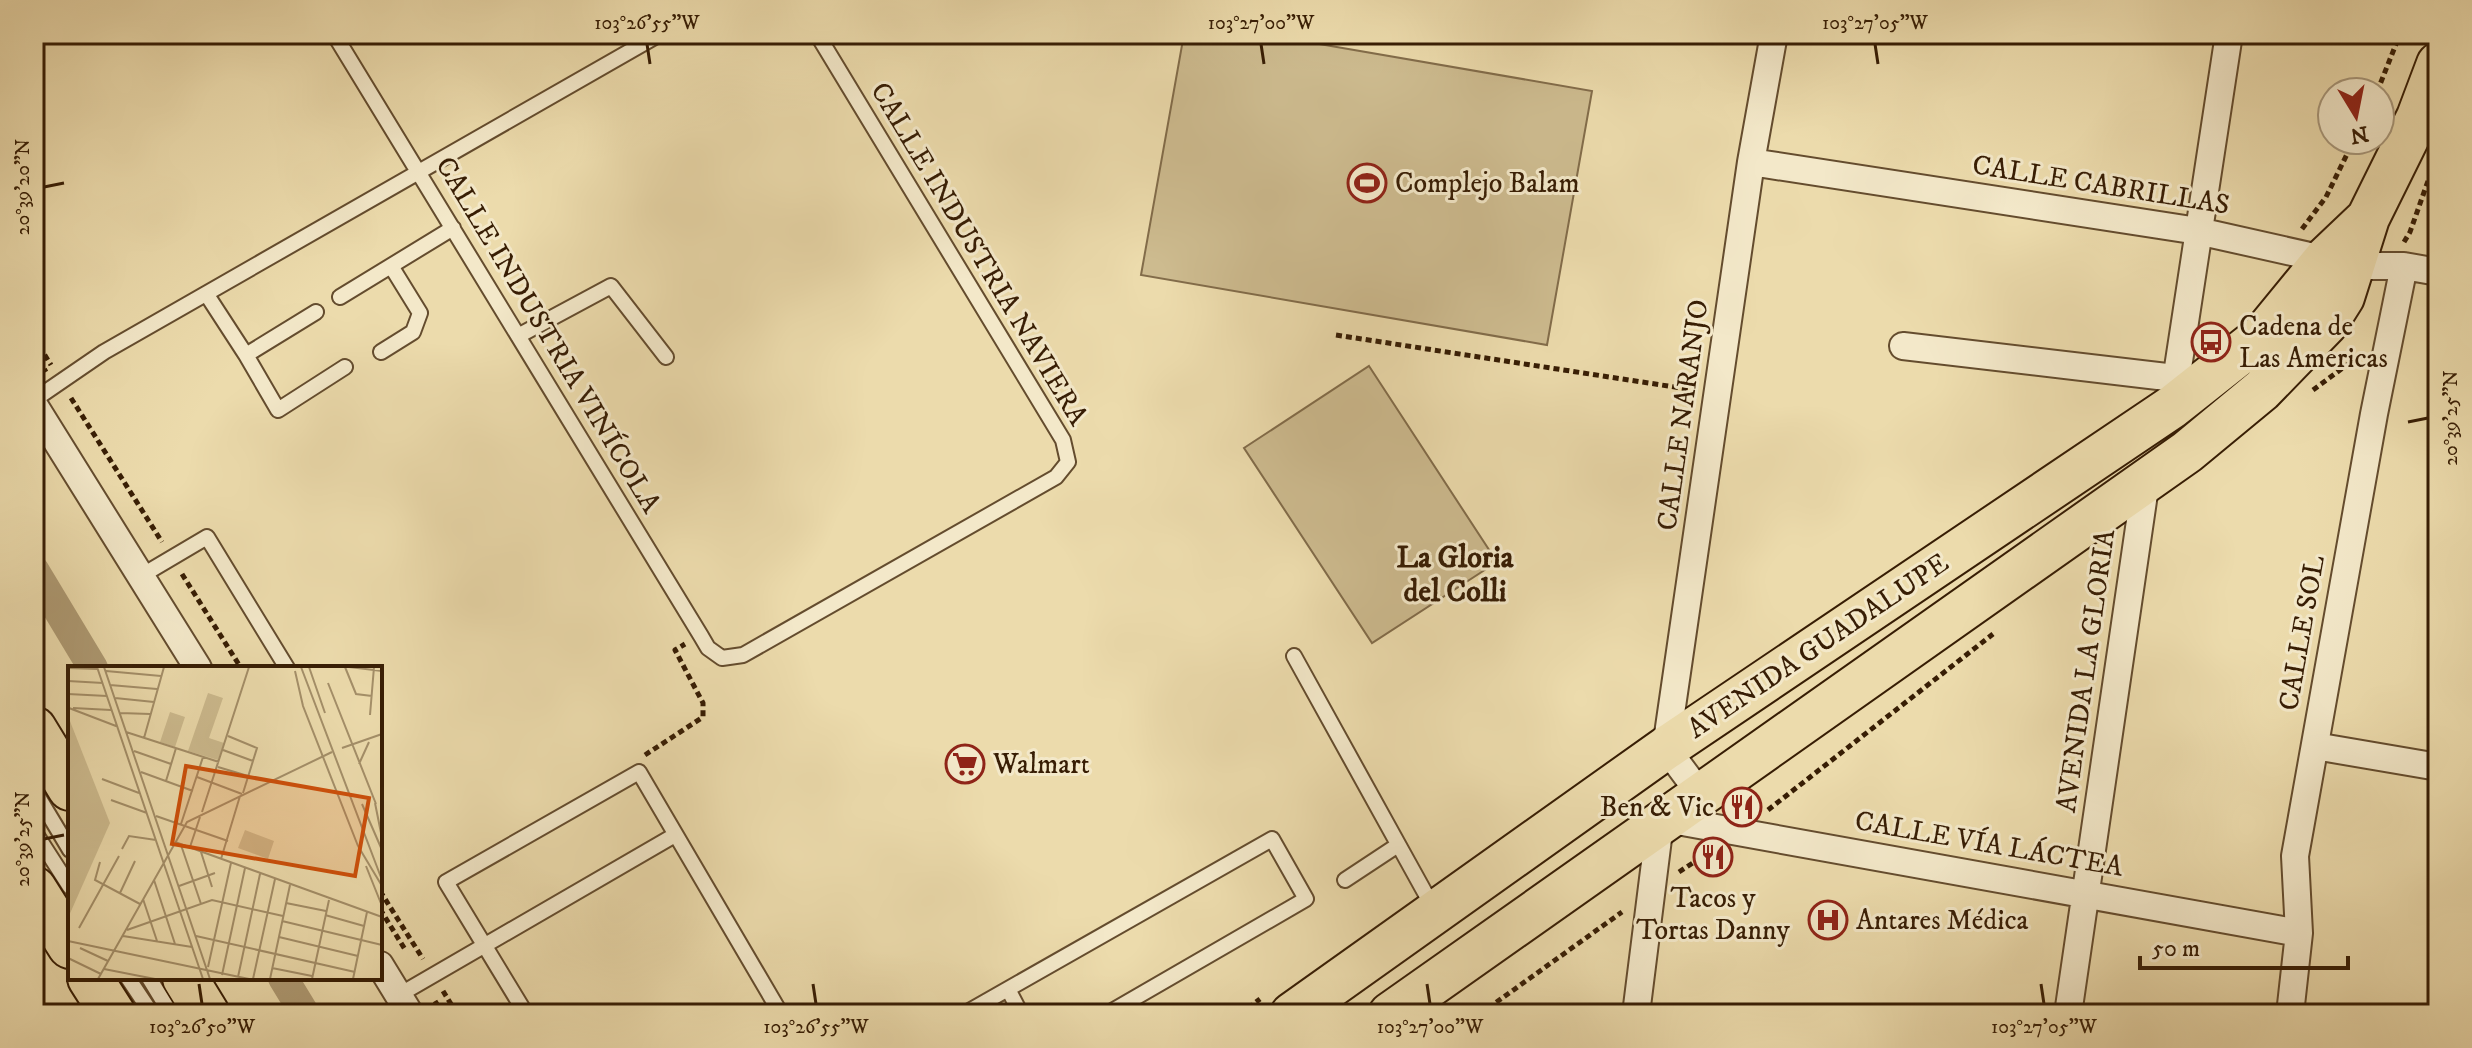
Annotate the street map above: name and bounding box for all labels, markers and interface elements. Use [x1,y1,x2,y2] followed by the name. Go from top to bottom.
[594,11,700,36] text: 103°26'55"W
[1208,11,1315,36] text: 103°27'00"W
[1822,11,1929,36] text: 103°27'05"W
[862,76,1096,433] street label: CALLE INDUSTRIA NAVIERA
[2316,76,2396,156] north arrow
[2348,119,2370,149] text: N
[11,139,36,235] text: 20°39'20"N
[1970,147,2232,223] street label: CALLE CABRILLAS
[428,150,670,521] street label: CALLE INDUSTRIA VINÍCOLA
[1346,162,1388,204] sports icon: Complejo Balam
[1395,166,1579,201] place label: Complejo Balam
[1649,297,1717,533] street label: CALLE NARANJO
[2239,309,2388,376] place label: Cadena de Las Americas
[2190,321,2232,363] bus stop icon: Cadena de Las Americas
[2439,370,2464,466] text: 20°39'25"N
[2049,526,2123,815] street label: AVENIDA LA GLORIA
[1397,540,1515,611] district label: La Gloria del Colli
[1681,545,1955,747] street label: AVENIDA GUADALUPE
[2271,553,2333,713] street label: CALLE SOL
[68,666,382,980] inset map
[944,743,986,785] supermarket icon: Walmart
[992,747,1090,782] place label: Walmart
[1721,786,1763,828] restaurant icon: Ben & Vic
[1600,790,1714,825] place label: Ben & Vic
[11,791,36,887] text: 20°39'25"N
[1852,802,2127,885] street label: CALLE VÍA LÁCTEA
[1692,836,1734,878] restaurant icon: Tacos y Tortas Danny
[1636,881,1790,948] place label: Tacos y Tortas Danny
[1807,899,1849,941] hospital icon: Antares Médica
[1856,903,2029,938] place label: Antares Médica
[2140,920,2348,970] scale bar
[2152,934,2200,964] text: 50 m
[149,1015,256,1040] text: 103°26'50"W
[763,1015,869,1040] text: 103°26'55"W
[1377,1015,1484,1040] text: 103°27'00"W
[1991,1015,2098,1040] text: 103°27'05"W

